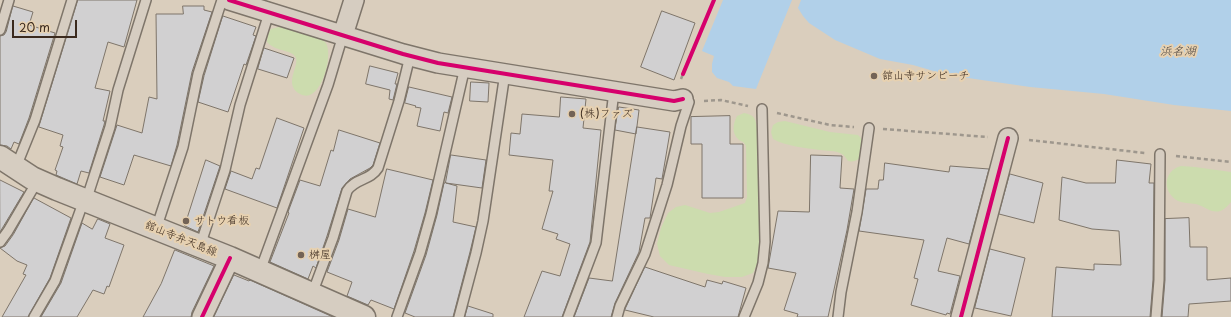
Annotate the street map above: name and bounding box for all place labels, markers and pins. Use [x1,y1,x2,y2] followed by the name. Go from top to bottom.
[882,69,969,83] place label: 舘山寺サンビーチ
[869,71,879,81] marker: 舘山寺サンビーチ
[580,107,633,121] place label: (株)ファズ
[567,109,577,119] marker: (株)ファズ
[194,214,249,228] place label: サトウ看板
[181,216,191,226] marker: サトウ看板
[309,248,331,262] place label: 桝屋
[296,250,306,260] marker: 桝屋

